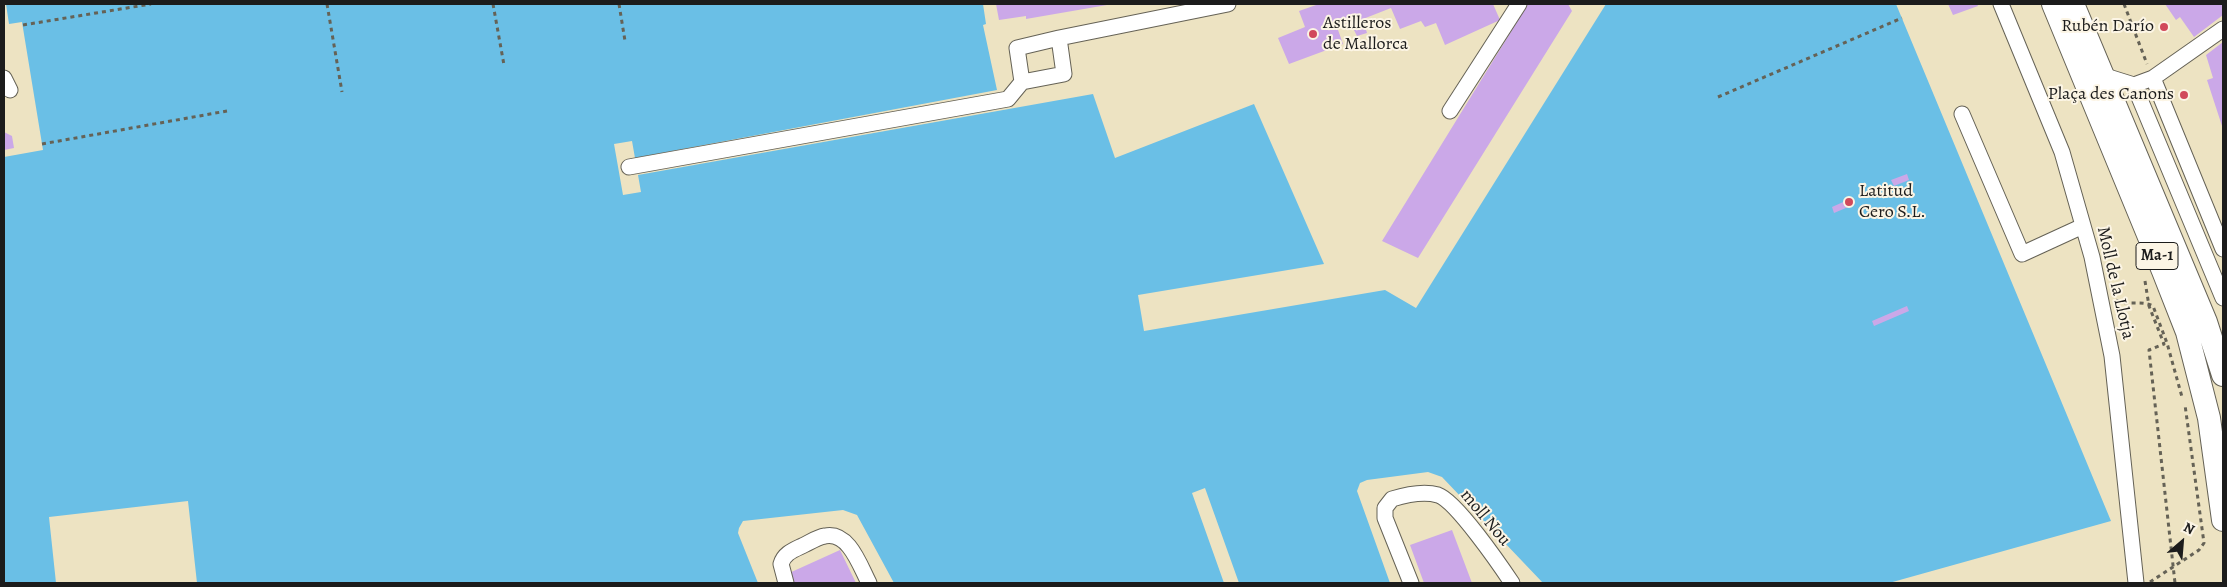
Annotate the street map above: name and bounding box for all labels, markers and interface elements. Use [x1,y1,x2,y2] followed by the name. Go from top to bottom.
[1323,13,1408,56] place label: Astilleros de Mallorca
[2061,16,2154,38] place label: Rubén Darío
[2158,21,2170,33] marker: Rubén Darío
[1307,28,1319,40] marker: Astilleros de Mallorca
[2048,84,2174,106] place label: Plaça des Canons
[2178,89,2190,101] marker: Plaça des Canons
[1859,181,1926,223] place label: Latitud Cero S.L.
[1843,196,1855,208] marker: Latitud Cero S.L.
[2092,224,2138,342] street label: Moll de la Llotja
[2136,242,2178,270] road number: Ma-1
[1455,485,1515,551] street label: moll Nou
[2157,517,2207,567] north arrow
[2180,517,2198,539] text: N

